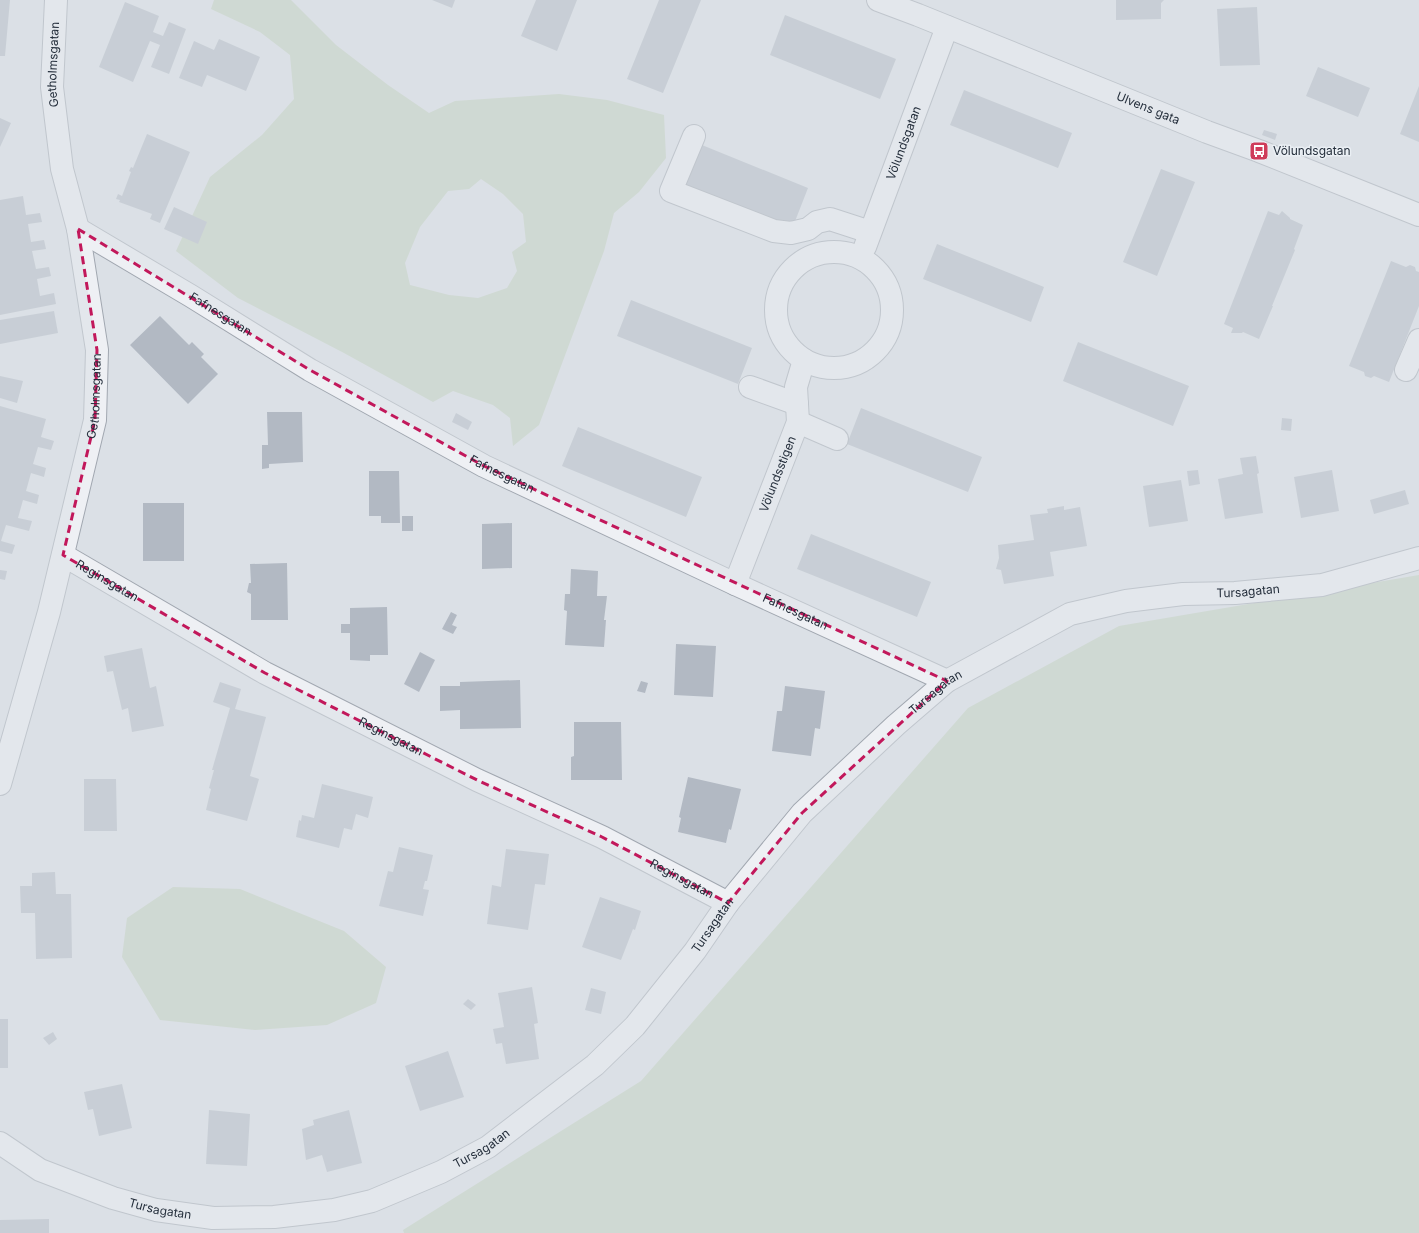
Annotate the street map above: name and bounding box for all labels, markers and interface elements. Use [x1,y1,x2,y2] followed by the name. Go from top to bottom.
[44,21,62,108] street label: Getholmsgatan
[1114,88,1182,127] street label: Ulvens gata
[883,104,924,182] street label: Völundsgatan
[1248,140,1270,162] bus stop icon: Völundsgatan
[1273,143,1351,158] place label: Völundsgatan
[187,289,255,339] street label: Fafnesgatan
[83,353,104,440] street label: Getholmsgatan
[756,434,799,514] street label: Völundsstigen
[467,452,537,496] street label: Fafnesgatan
[73,556,141,604] street label: Reginsgatan
[1216,581,1280,600] street label: Tursagatan
[760,590,831,633] street label: Fafnesgatan
[906,666,964,717] street label: Tursagatan
[356,714,426,759] street label: Reginsgatan
[648,855,717,901] street label: Reginsgatan
[688,894,736,956] street label: Tursagatan
[451,1125,513,1171] street label: Tursagatan
[127,1195,192,1222] street label: Tursagatan

